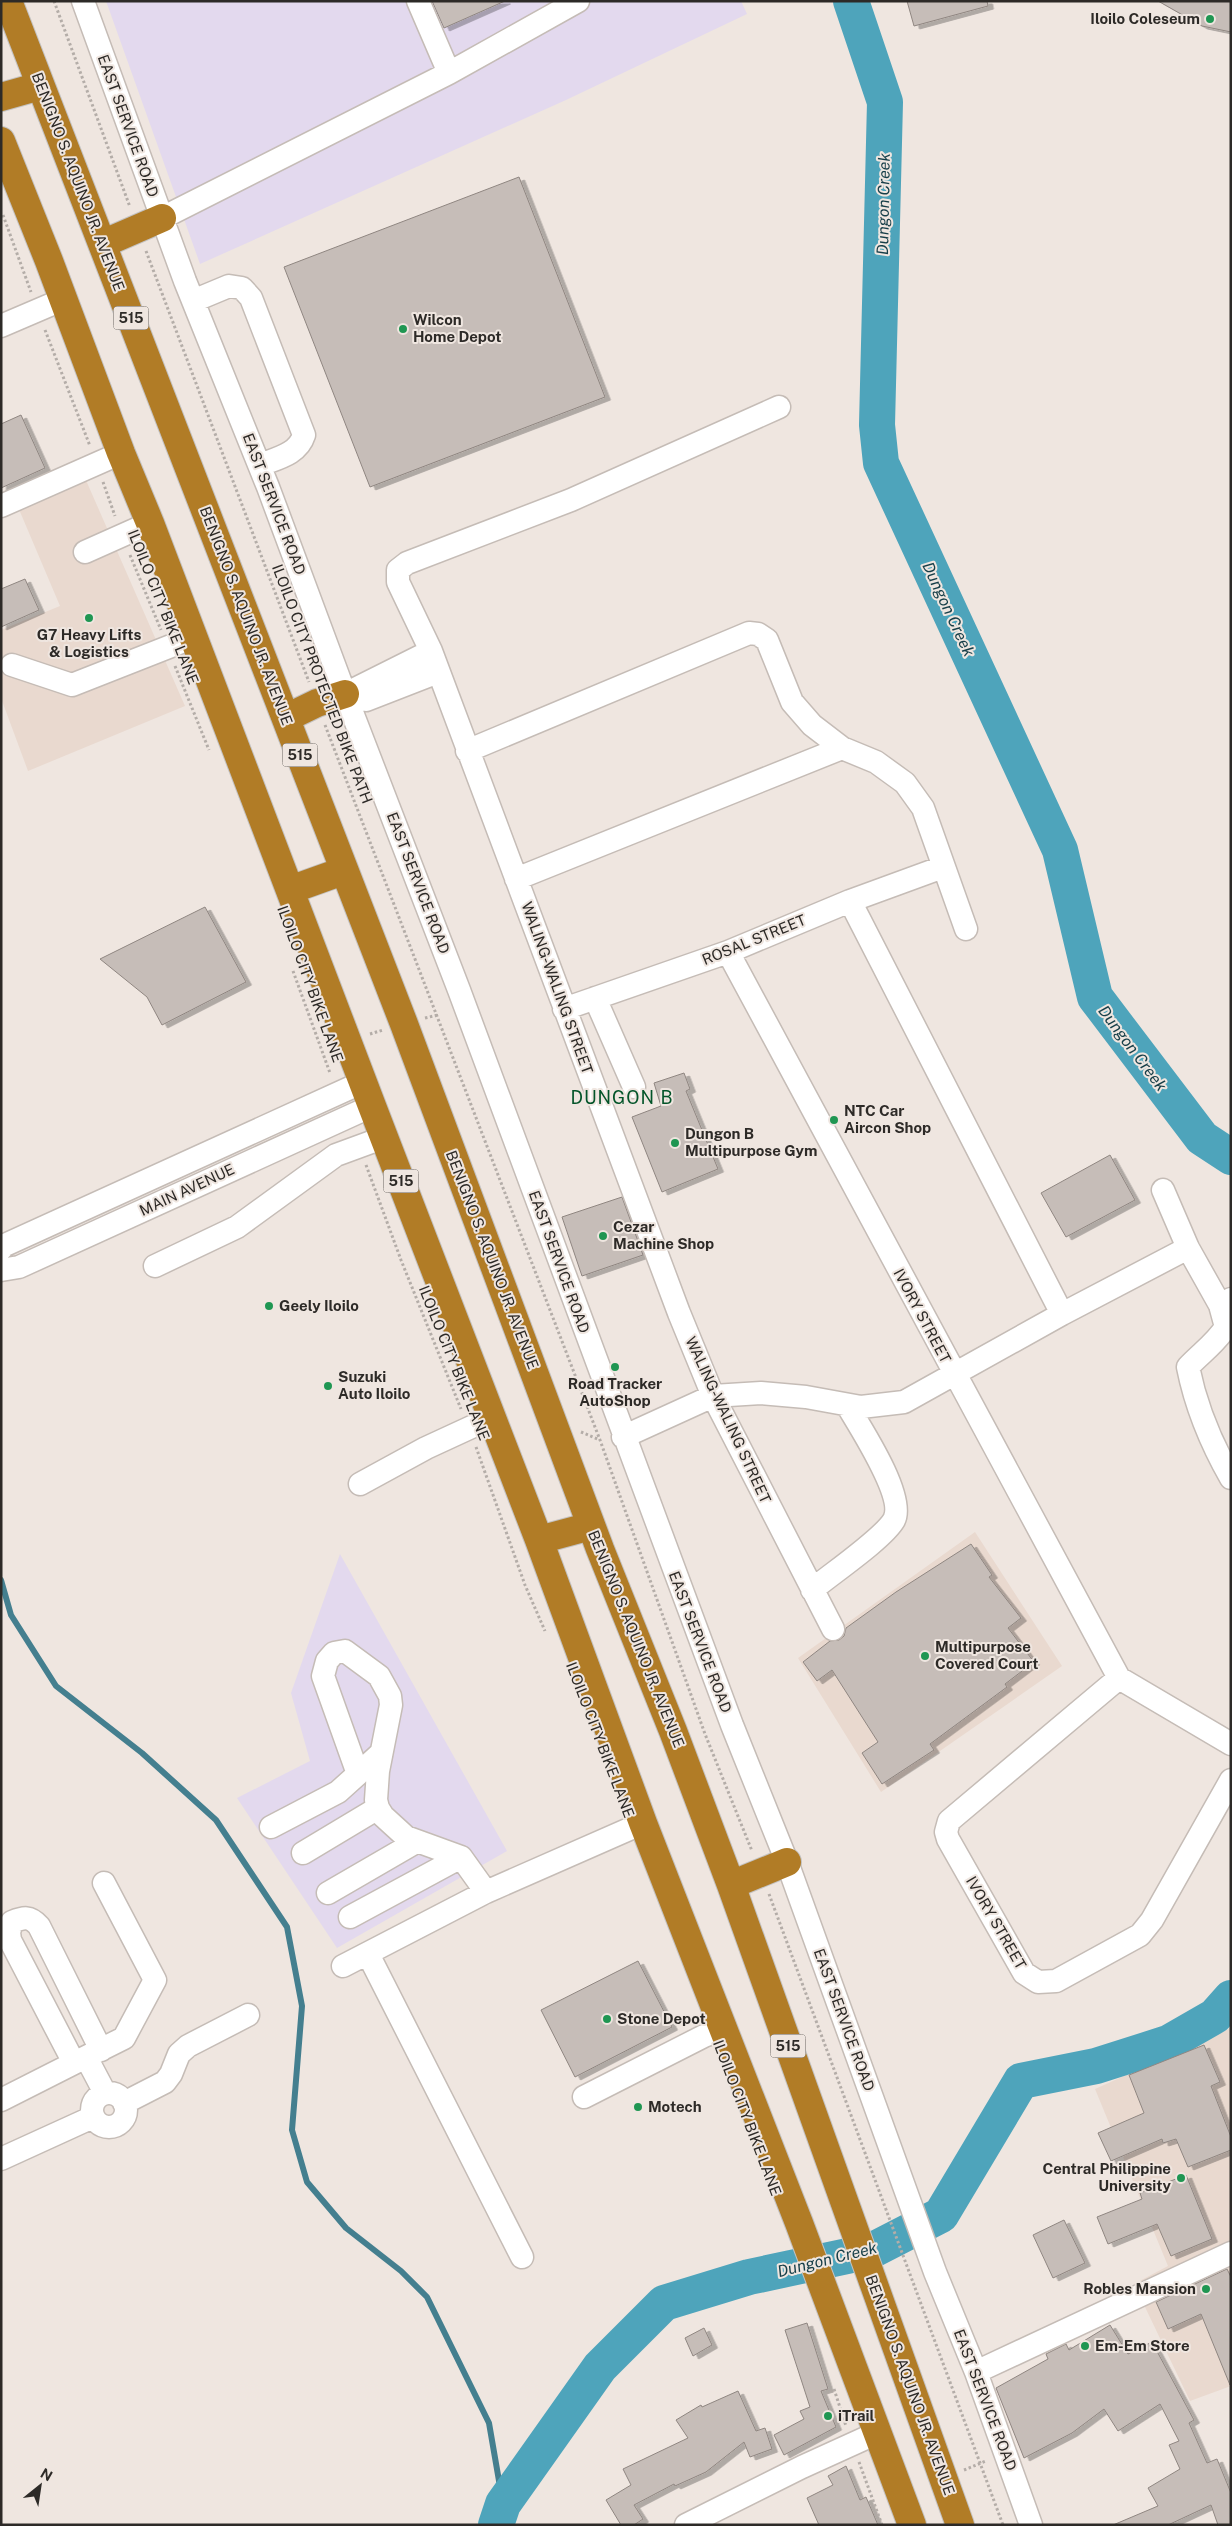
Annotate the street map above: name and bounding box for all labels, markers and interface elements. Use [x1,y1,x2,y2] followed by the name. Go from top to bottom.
[1090,10,1200,27] place label: Iloilo Coleseum
[1204,13,1216,25] marker: Iloilo Coleseum
[95,52,162,199] street label: EAST SERVICE ROAD
[29,70,128,294] street label: BENIGNO S. AQUINO JR. AVENUE
[873,152,894,255] water label: Dungon Creek
[114,306,148,330] road number: 515
[413,311,502,345] place label: Wilcon Home Depot
[397,323,409,335] marker: Wilcon Home Depot
[240,431,309,577] street label: EAST SERVICE ROAD
[197,504,296,728] street label: BENIGNO S. AQUINO JR. AVENUE
[125,527,202,687] street label: ILOILO CITY BIKE LANE
[918,559,979,660] water label: Dungon Creek
[269,562,376,806] street label: ILOILO CITY PROTECTED BIKE PATH
[83,612,95,624] marker: G7 Heavy Lifts & Logistics
[37,626,141,660] place label: G7 Heavy Lifts & Logistics
[282,744,318,766] road number: 515
[384,810,453,956] street label: EAST SERVICE ROAD
[518,900,597,1076] street label: WALING-WALING STREET
[274,903,347,1064] street label: ILOILO CITY BIKE LANE
[699,911,808,968] street label: ROSAL STREET
[1094,1002,1171,1095] water label: Dungon Creek
[570,1087,674,1108] district label: DUNGON B
[844,1102,931,1136] place label: NTC Car Aircon Shop
[828,1114,840,1126] marker: NTC Car Aircon Shop
[685,1125,818,1159] place label: Dungon B Multipurpose Gym
[669,1137,681,1149] marker: Dungon B Multipurpose Gym
[443,1148,542,1372] street label: BENIGNO S. AQUINO JR. AVENUE
[137,1160,237,1219] street label: MAIN AVENUE
[384,1170,418,1192] road number: 515
[526,1188,593,1335] street label: EAST SERVICE ROAD
[613,1218,714,1252] place label: Cezar Machine Shop
[597,1230,609,1242] marker: Cezar Machine Shop
[890,1266,954,1366] street label: IVORY STREET
[416,1283,493,1443] street label: ILOILO CITY BIKE LANE
[279,1297,359,1314] place label: Geely Iloilo
[263,1300,275,1312] marker: Geely Iloilo
[682,1334,775,1506] street label: WALING-WALING STREET
[609,1361,621,1373] marker: Road Tracker AutoShop
[338,1368,411,1402] place label: Suzuki Auto Iloilo
[568,1375,662,1409] place label: Road Tracker AutoShop
[322,1380,334,1392] marker: Suzuki Auto Iloilo
[585,1528,688,1750] street label: BENIGNO S. AQUINO JR. AVENUE
[666,1569,735,1715] street label: EAST SERVICE ROAD
[935,1638,1038,1672] place label: Multipurpose Covered Court
[919,1650,931,1662] marker: Multipurpose Covered Court
[563,1660,638,1820] street label: ILOILO CITY BIKE LANE
[963,1873,1030,1972] street label: IVORY STREET
[811,1946,878,2093] street label: EAST SERVICE ROAD
[617,2010,706,2027] place label: Stone Depot
[601,2013,613,2025] marker: Stone Depot
[770,2034,806,2058] road number: 515
[710,2038,785,2198] street label: ILOILO CITY BIKE LANE
[648,2098,702,2115] place label: Motech
[632,2101,644,2113] marker: Motech
[1042,2160,1172,2194] place label: Central Philippine University
[1175,2172,1187,2184] marker: Central Philippine University
[775,2238,879,2281] water label: Dungon Creek
[863,2272,958,2497] street label: BENIGNO S. AQUINO JR. AVENUE
[1083,2280,1196,2297] place label: Robles Mansion
[1200,2283,1212,2295] marker: Robles Mansion
[951,2327,1020,2473] street label: EAST SERVICE ROAD
[1095,2337,1190,2354] place label: Em-Em Store
[1079,2340,1091,2352] marker: Em-Em Store
[838,2407,875,2424] place label: iTrail
[822,2410,834,2422] marker: iTrail
[15,2461,65,2511] north arrow
[38,2465,55,2484] text: N

